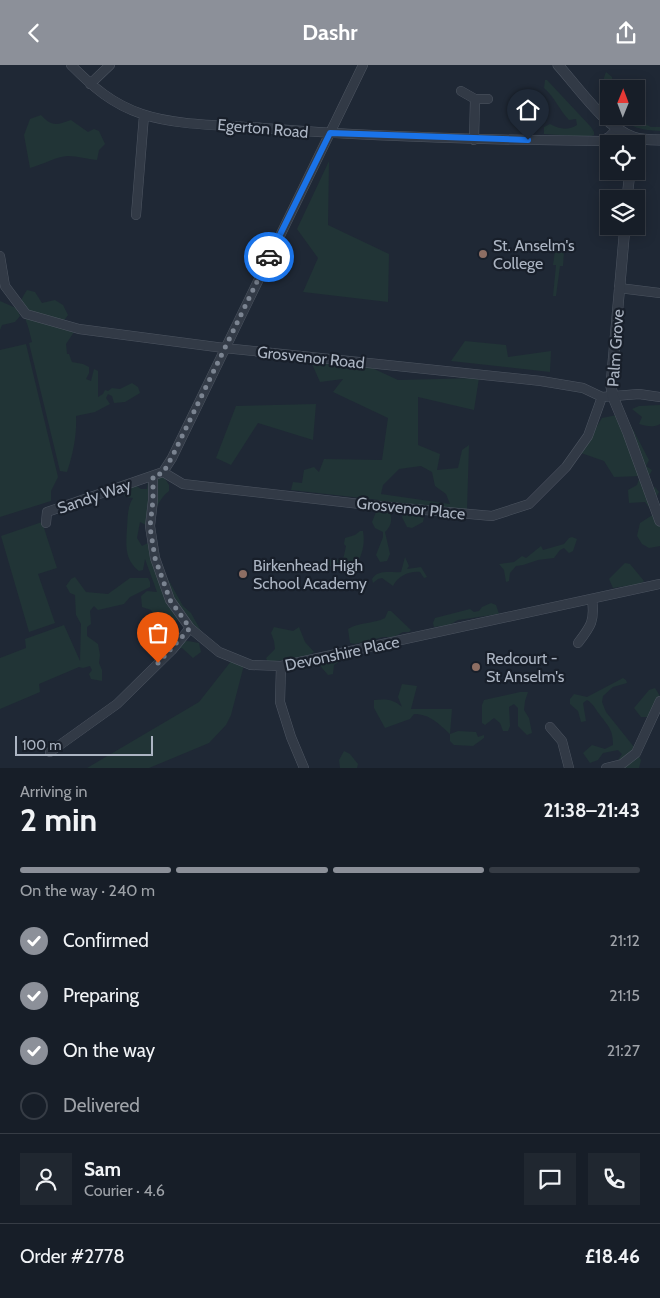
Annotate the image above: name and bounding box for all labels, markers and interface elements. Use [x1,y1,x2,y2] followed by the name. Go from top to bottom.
[20,19,48,47] icon: back
[302,19,358,46] text: Dashr
[612,19,640,47] icon: share
[600,80,645,125] north arrow
[600,80,645,235] map controls
[507,89,549,140] pin
[514,96,542,124] icon: home
[217,115,309,142] street label: Egerton Road
[600,135,645,180] button: locate
[600,190,645,235] button: layers
[244,232,294,282] courier
[493,236,575,273] place label: St. Anselm's College
[255,243,283,271] icon: car
[477,248,489,260] marker: St. Anselm's College
[603,308,628,388] street label: Palm Grove
[256,342,366,373] street label: Grosvenor Road
[55,475,133,518] street label: Sandy Way
[356,493,466,524] street label: Grosvenor Place
[253,556,367,593] place label: Birkenhead High School Academy
[237,568,249,580] marker: Birkenhead High School Academy
[137,612,179,663] pin
[144,619,172,647] icon: bag
[283,632,401,675] street label: Devonshire Place
[486,649,565,686] place label: Redcourt - St Anselm's
[470,661,482,673] marker: Redcourt - St Anselm's
[15,733,152,756] scale bar
[22,736,62,754] text: 100 m
[20,782,87,801] text: Arriving in
[543,799,640,822] text: 21:38–21:43
[20,800,97,839] text: 2 min
[20,881,155,900] text: On the way · 240 m
[20,927,48,955] icon: check
[63,929,149,952] text: Confirmed
[609,931,640,950] text: 21:12
[20,982,48,1010] icon: check
[63,984,139,1007] text: Preparing
[609,986,640,1005] text: 21:15
[20,1037,48,1065] icon: check
[63,1039,155,1062] text: On the way
[607,1041,640,1060] text: 21:27
[63,1094,140,1117] text: Delivered
[20,1153,72,1205] button: person
[524,1153,576,1205] button: chat
[588,1153,640,1205] button: phone
[84,1158,121,1181] text: Sam
[84,1181,165,1200] text: Courier · 4.6
[20,1245,125,1268] text: Order #2778
[585,1245,640,1268] text: £18.46

